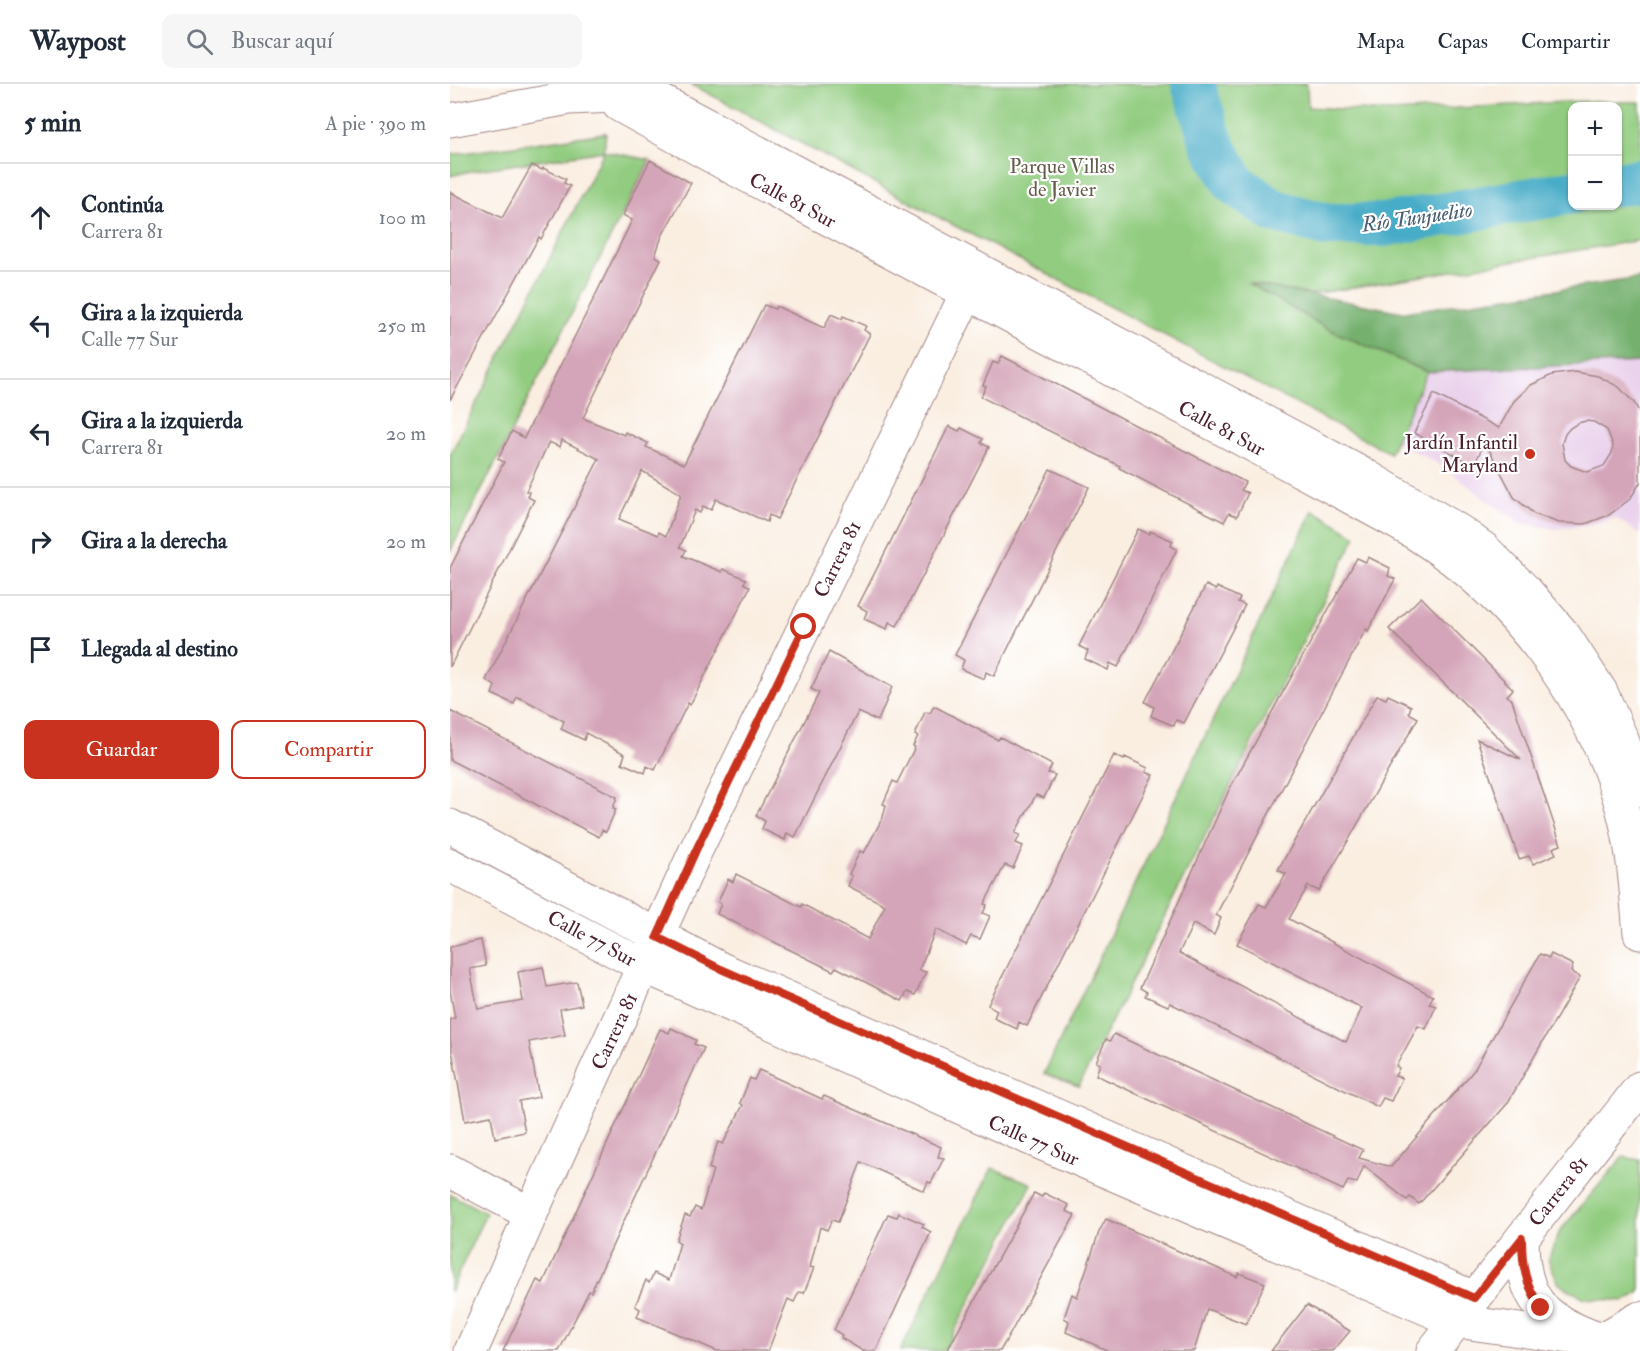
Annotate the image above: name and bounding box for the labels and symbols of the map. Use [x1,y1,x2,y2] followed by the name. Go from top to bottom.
[1010,154,1115,202] park label: Parque Villas de Javier
[745,167,841,234] street label: Calle 81 Sur
[1359,196,1474,239] water label: Río Tunjuelito
[1174,395,1270,462] street label: Calle 81 Sur
[1404,430,1518,478] place label: Jardín Infantil Maryland
[1523,447,1537,461] marker: Jardín Infantil Maryland
[808,517,867,602] street label: Carrera 81
[790,613,816,639] route start
[543,905,641,972] street label: Calle 77 Sur
[586,989,643,1074] street label: Carrera 81
[984,1109,1084,1172] street label: Calle 77 Sur
[1523,1151,1594,1231] street label: Carrera 81
[1527,1294,1553,1320] route end

